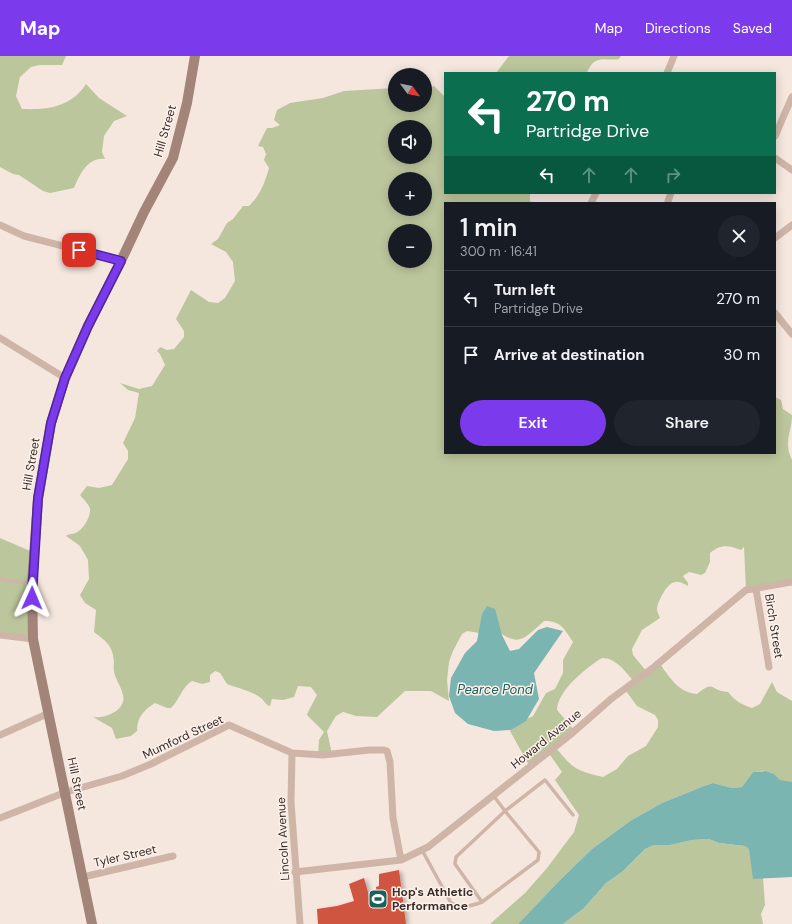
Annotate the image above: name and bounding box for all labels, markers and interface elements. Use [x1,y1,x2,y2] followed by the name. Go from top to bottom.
[20,16,60,41] text: Map
[595,19,623,37] text: Map
[645,19,711,37] text: Directions
[733,19,772,37] text: Saved
[388,68,432,112] north arrow
[388,68,432,268] map controls
[526,83,609,120] text: 270 m
[460,88,512,140] icon: left
[150,103,180,159] street label: Hill Street
[526,119,649,143] text: Partridge Drive
[388,120,432,164] button: sound
[536,164,558,186] icon: left
[578,164,600,186] icon: ahead
[620,164,642,186] icon: ahead
[662,164,684,186] icon: right
[388,172,432,216] button: +
[460,212,517,243] text: 1 min
[718,215,760,257] button: close
[388,224,432,268] button: −
[62,233,96,267] pin
[68,239,90,261] icon: arrive
[460,243,537,260] text: 300 m · 16:41
[494,280,555,300] text: Turn left
[460,288,482,310] icon: left
[716,289,760,309] text: 270 m
[494,300,583,317] text: Partridge Drive
[460,344,482,366] icon: arrive
[494,345,645,365] text: Arrive at destination
[724,345,760,365] text: 30 m
[460,400,606,446] button: Exit
[614,400,760,446] button: Share
[18,436,44,492] street label: Hill Street
[11,577,53,619] position arrow
[761,593,787,660] street label: Birch Street
[457,681,534,698] water label: Pearce Pond
[507,706,585,772] street label: Howard Avenue
[140,711,226,763] street label: Mumford Street
[64,756,90,812] street label: Hill Street
[273,797,293,881] street label: Lincoln Avenue
[92,841,158,871] street label: Tyler Street
[392,884,473,914] place label: Hop's Athletic Performance
[367,888,389,910] sports icon: Hop's Athletic Performance

